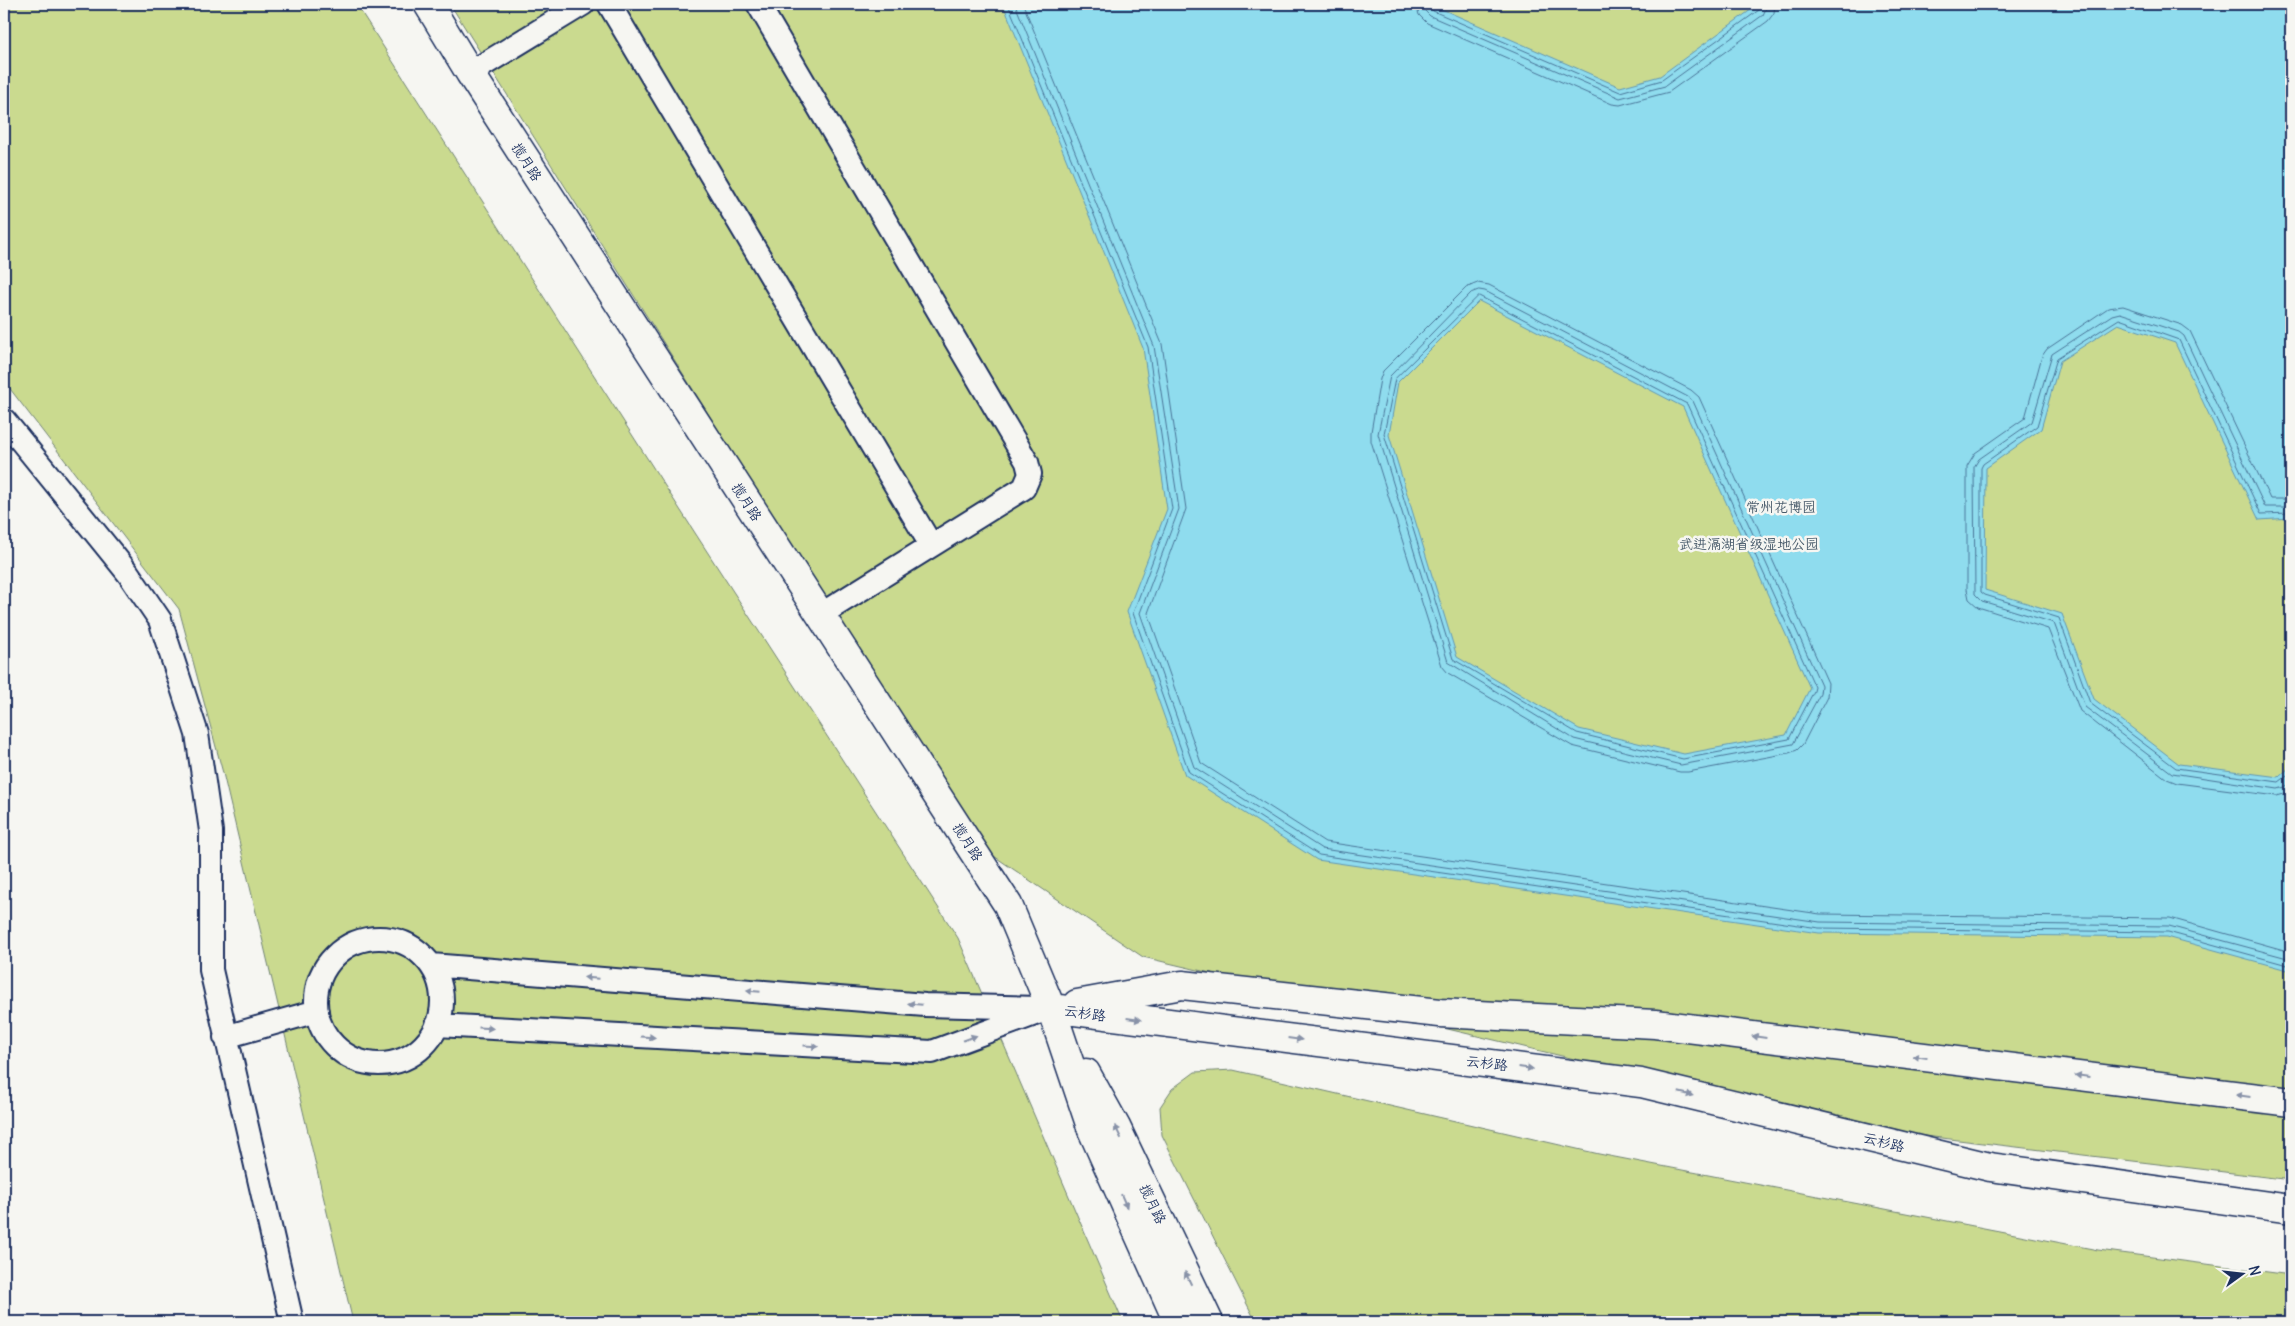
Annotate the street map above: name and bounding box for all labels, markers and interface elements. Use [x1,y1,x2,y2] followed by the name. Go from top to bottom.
[508,139,546,185] street label: 揽月路
[728,479,766,525] street label: 揽月路
[1746,498,1816,516] park label: 常州花博园
[1679,535,1819,553] park label: 武进滆湖省级湿地公园
[949,819,987,865] street label: 揽月路
[582,974,598,982] one-way arrow
[744,986,760,994] one-way arrow
[906,999,922,1007] one-way arrow
[1063,1001,1107,1025] street label: 云杉路
[1126,1015,1142,1023] one-way arrow
[478,1024,494,1032] one-way arrow
[641,1033,657,1041] one-way arrow
[1751,1033,1767,1041] one-way arrow
[963,1034,978,1041] one-way arrow
[1287,1035,1303,1043] one-way arrow
[803,1042,819,1050] one-way arrow
[1465,1052,1509,1074] street label: 云杉路
[1912,1053,1928,1061] one-way arrow
[1518,1064,1534,1072] one-way arrow
[2073,1072,2089,1080] one-way arrow
[1679,1090,1694,1098] one-way arrow
[2235,1092,2251,1100] one-way arrow
[1114,1125,1122,1139] one-way arrow
[1861,1128,1907,1156] street label: 云杉路
[1136,1181,1170,1227] street label: 揽月路
[1120,1194,1128,1208] one-way arrow
[2218,1248,2268,1298] north arrow
[2245,1264,2265,1278] text: N
[1184,1271,1192,1285] one-way arrow

